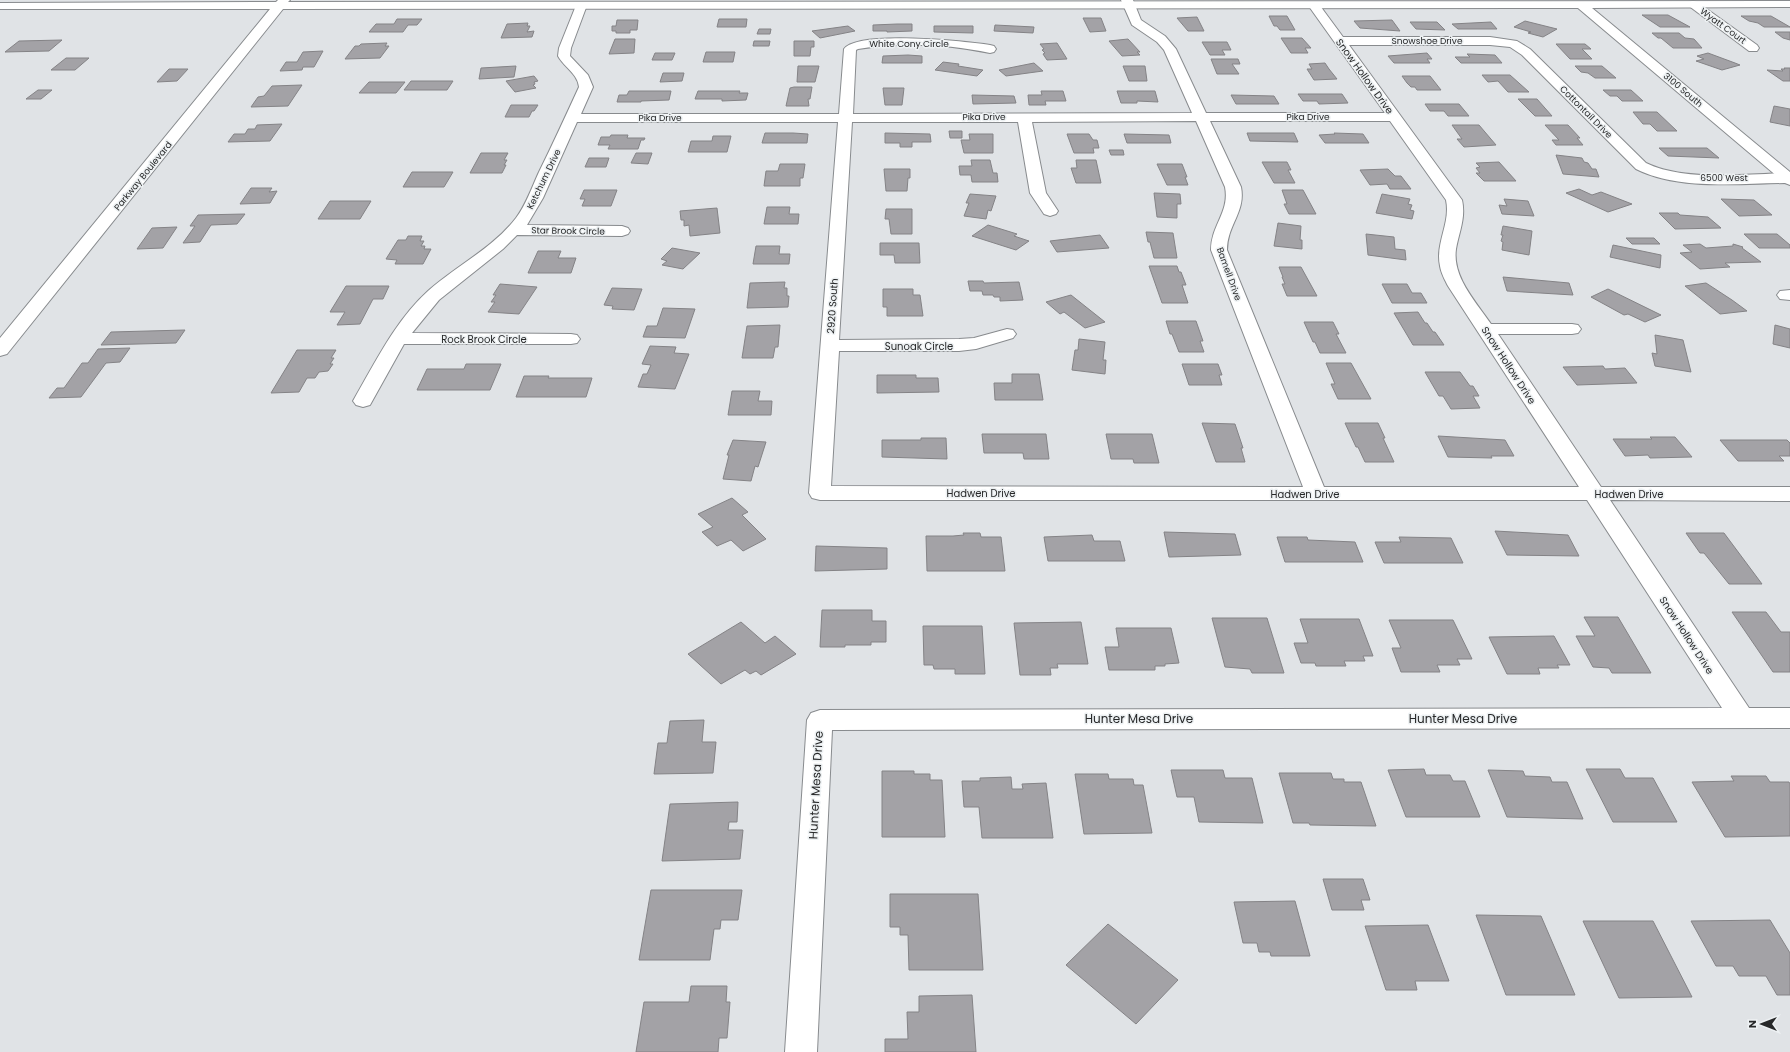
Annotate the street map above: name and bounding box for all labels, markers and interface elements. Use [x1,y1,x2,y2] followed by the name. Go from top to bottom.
[1698,5,1748,47] street label: Wyatt Court
[1332,35,1397,117] street label: Snow Hollow Drive
[1392,35,1463,47] street label: Snowshoe Drive
[869,38,949,50] street label: White Cony Circle
[1661,70,1705,110] street label: 3100 South
[1557,83,1615,141] street label: Cottontail Drive
[962,111,1006,123] street label: Pika Drive
[1286,111,1330,123] street label: Pika Drive
[638,112,682,124] street label: Pika Drive
[111,139,175,213] street label: Parkway Boulevard
[524,147,564,211] street label: Ketchum Drive
[1700,172,1748,184] street label: 6500 West
[531,224,605,238] street label: Star Brook Circle
[1214,246,1244,303] street label: Bamell Drive
[823,278,842,334] street label: 2920 South
[1478,323,1539,407] street label: Snow Hollow Drive
[441,332,527,347] street label: Rock Brook Circle
[885,339,953,354] street label: Sunoak Circle
[947,486,1015,501] street label: Hadwen Drive
[1271,487,1339,502] street label: Hadwen Drive
[1595,487,1663,502] street label: Hadwen Drive
[1656,593,1717,677] street label: Snow Hollow Drive
[1085,710,1193,727] street label: Hunter Mesa Drive
[1409,710,1517,727] street label: Hunter Mesa Drive
[804,730,827,840] street label: Hunter Mesa Drive
[1742,1004,1782,1044] north arrow
[1744,1020,1760,1028] text: N

